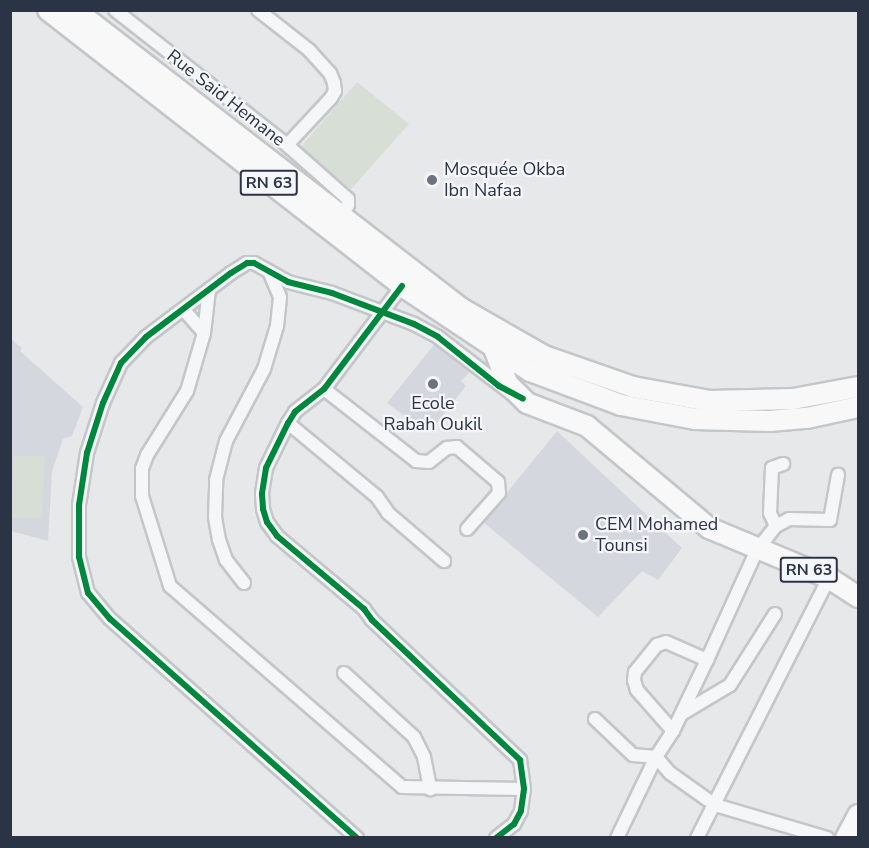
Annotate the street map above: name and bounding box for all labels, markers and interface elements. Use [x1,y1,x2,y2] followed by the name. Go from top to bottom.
[163,45,289,151] street label: Rue Said Hemane
[444,159,565,201] place label: Mosquée Okba Ibn Nafaa
[239,170,299,196] road number: RN 63
[425,173,439,187] marker: Mosquée Okba Ibn Nafaa
[426,377,440,391] marker: Ecole Rabah Oukil
[384,393,482,436] place label: Ecole Rabah Oukil
[595,514,718,556] place label: CEM Mohamed Tounsi
[576,528,590,542] marker: CEM Mohamed Tounsi
[779,557,839,583] road number: RN 63

